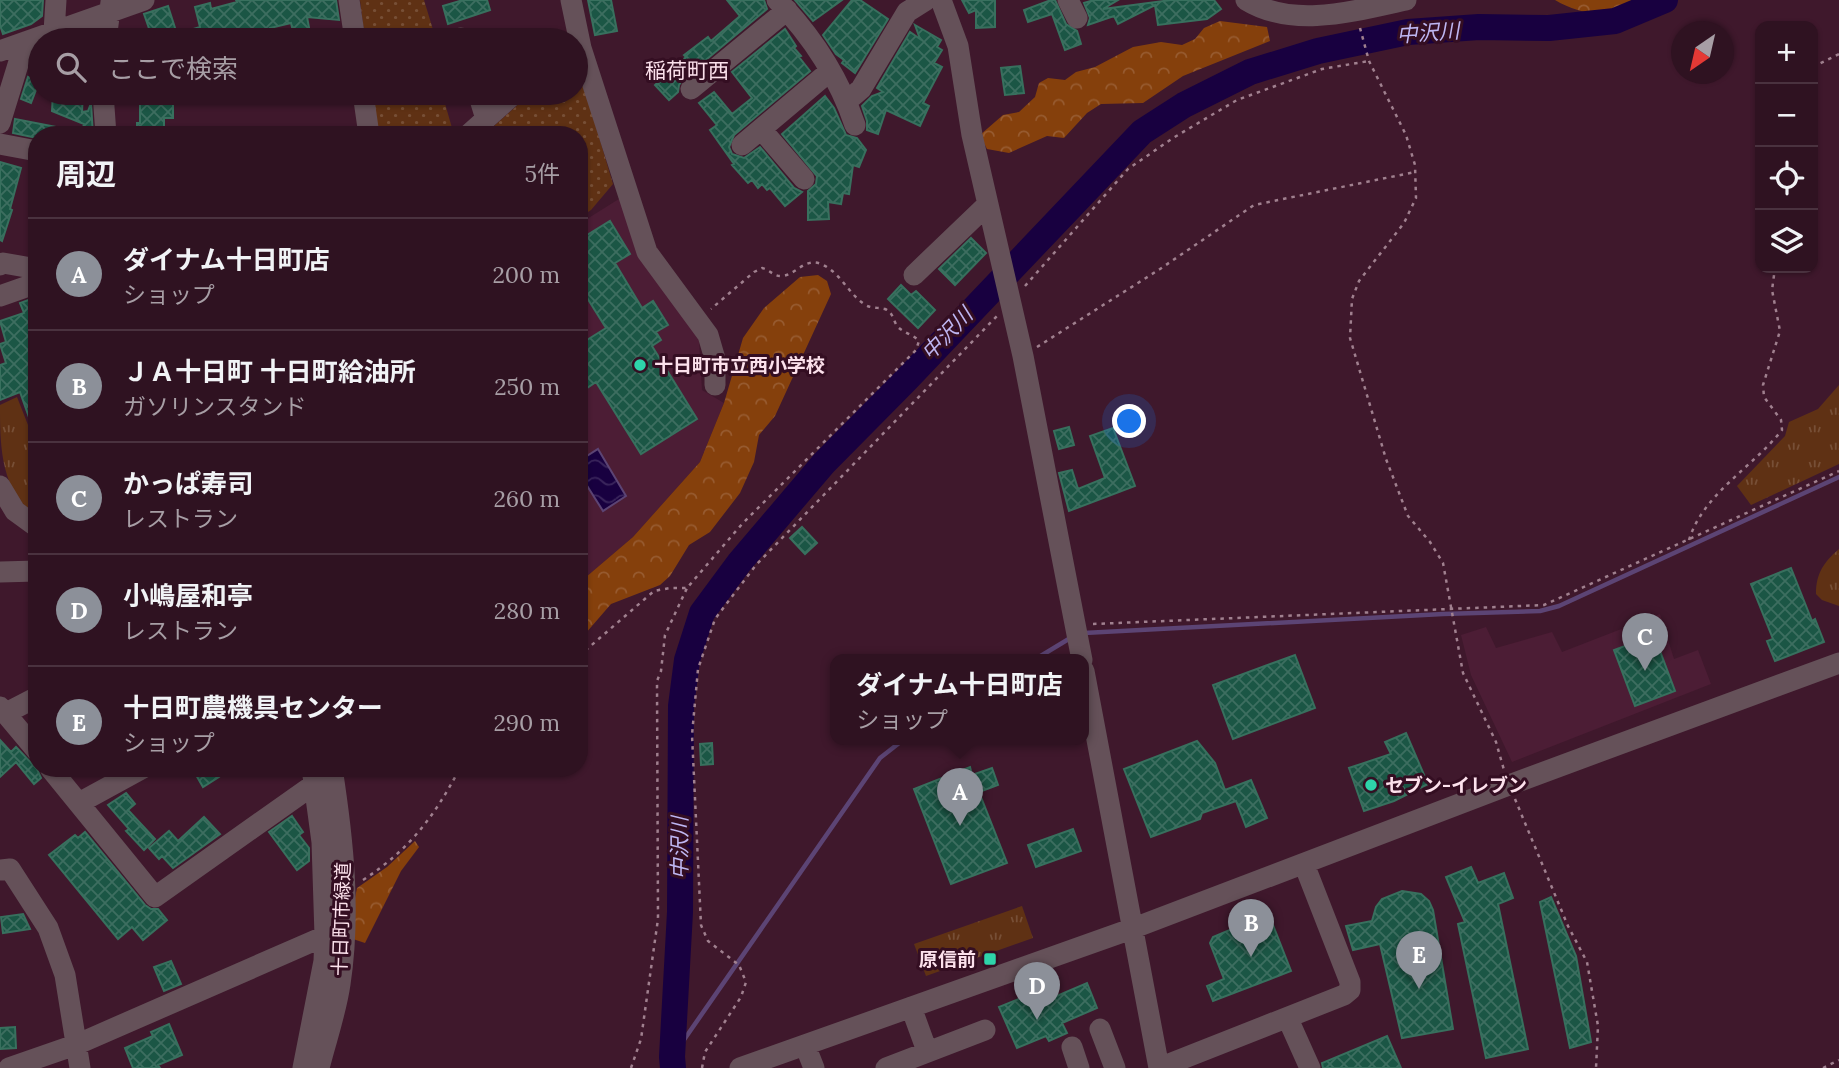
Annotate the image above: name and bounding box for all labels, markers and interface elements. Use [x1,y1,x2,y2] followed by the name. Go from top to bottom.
[1396,17,1462,48] water label: 中沢川
[1671,21,1734,84] north arrow
[1755,21,1818,273] map controls
[1755,21,1818,84] button: +
[28,28,588,105] search box
[52,48,90,86] icon: search
[108,52,238,85] text: ここで検索
[645,57,729,84] district label: 稲荷町西
[1755,84,1818,147] button: −
[1755,147,1818,210] button: locate
[56,155,116,193] text: 周辺
[524,159,560,188] text: 5件
[1755,210,1818,273] button: layers
[123,243,330,276] text: ダイナム十日町店
[71,260,87,289] text: A
[492,260,560,289] text: 200 m
[123,280,215,309] text: ショップ
[915,300,980,366] water label: 中沢川
[654,353,825,377] place label: 十日町市立西小学校
[123,355,416,388] text: ＪＡ十日町 十日町給油所
[632,357,648,373] marker: 十日町市立西小学校
[71,372,87,401] text: B
[494,372,560,401] text: 250 m
[123,392,307,421] text: ガソリンスタンド
[1112,404,1146,438] your location
[123,467,253,500] text: かっぱ寿司
[71,484,87,513] text: C
[493,484,560,513] text: 260 m
[123,504,238,533] text: レストラン
[123,579,253,612] text: 小嶋屋和亭
[70,596,88,625] text: D
[494,596,560,625] text: 280 m
[1622,613,1668,671] pin: C
[123,616,238,645] text: レストラン
[830,654,1089,745] popup
[856,668,1063,701] text: ダイナム十日町店
[123,691,383,724] text: 十日町農機具センター
[856,705,948,734] text: ショップ
[72,708,86,737] text: E
[493,708,560,737] text: 290 m
[123,728,215,757] text: ショップ
[937,768,983,826] pin: A
[1385,773,1527,797] place label: セブン-イレブン
[1363,777,1379,793] marker: セブン-イレブン
[666,815,693,880] water label: 中沢川
[327,862,355,976] street label: 十日町市緑道
[1228,899,1274,957] pin: B
[1396,931,1442,989] pin: E
[919,947,976,971] place label: 原信前
[982,951,998,967] marker: 原信前
[1014,962,1060,1020] pin: D

